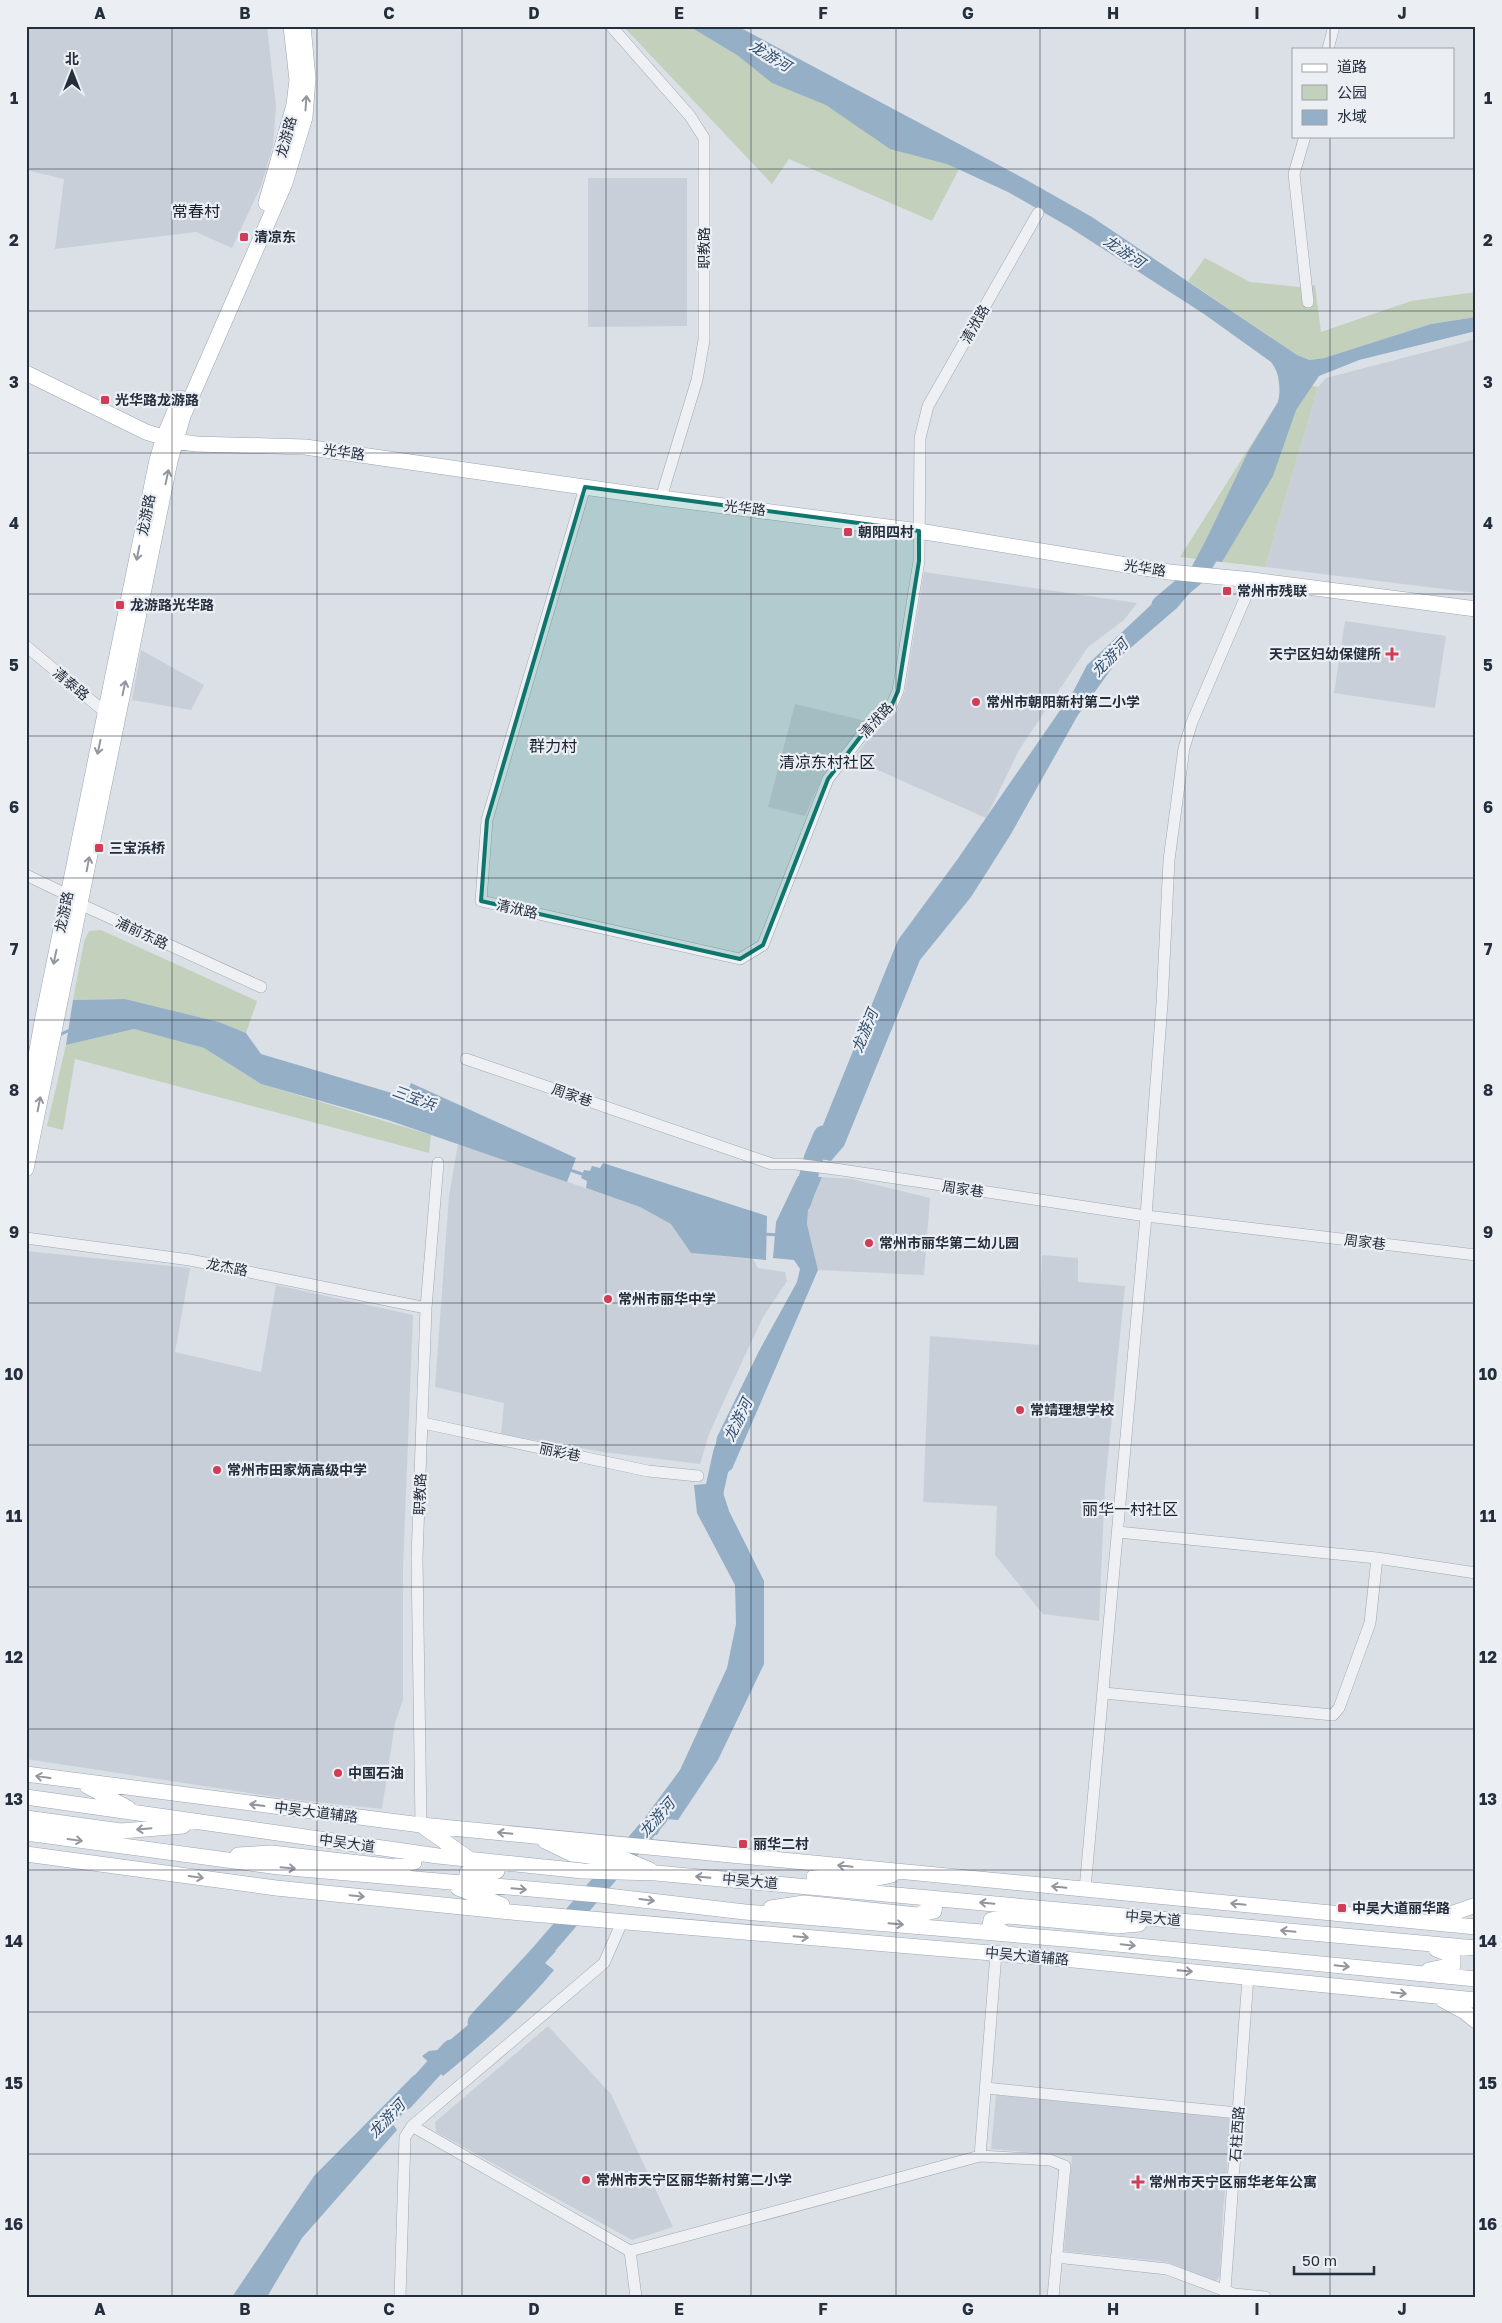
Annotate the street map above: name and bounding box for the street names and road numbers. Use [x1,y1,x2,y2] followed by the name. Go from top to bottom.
[272,114,299,159] street label: 龙游路
[695,227,712,269] street label: 职教路
[957,301,992,346] street label: 清洑路
[322,440,366,463] street label: 光华路
[133,493,158,537] street label: 龙游路
[723,497,767,518] street label: 光华路
[1123,556,1167,579] street label: 光华路
[50,664,93,704] street label: 清泰路
[855,698,896,741] street label: 清洑路
[51,890,76,934] street label: 龙游路
[495,896,539,922] street label: 清洑路
[113,913,171,952] street label: 浦前东路
[550,1080,595,1109] street label: 周家巷
[941,1177,985,1200] street label: 周家巷
[1343,1231,1387,1252] street label: 周家巷
[205,1254,249,1279] street label: 龙杰路
[538,1439,582,1464] street label: 丽彩巷
[410,1473,429,1515] street label: 职教路
[273,1798,359,1825] street label: 中吴大道辅路
[318,1830,376,1855] street label: 中吴大道
[721,1870,779,1891] street label: 中吴大道
[1124,1907,1182,1928] street label: 中吴大道
[984,1943,1070,1968] street label: 中吴大道辅路
[1226,2105,1247,2162] street label: 石柱西路

